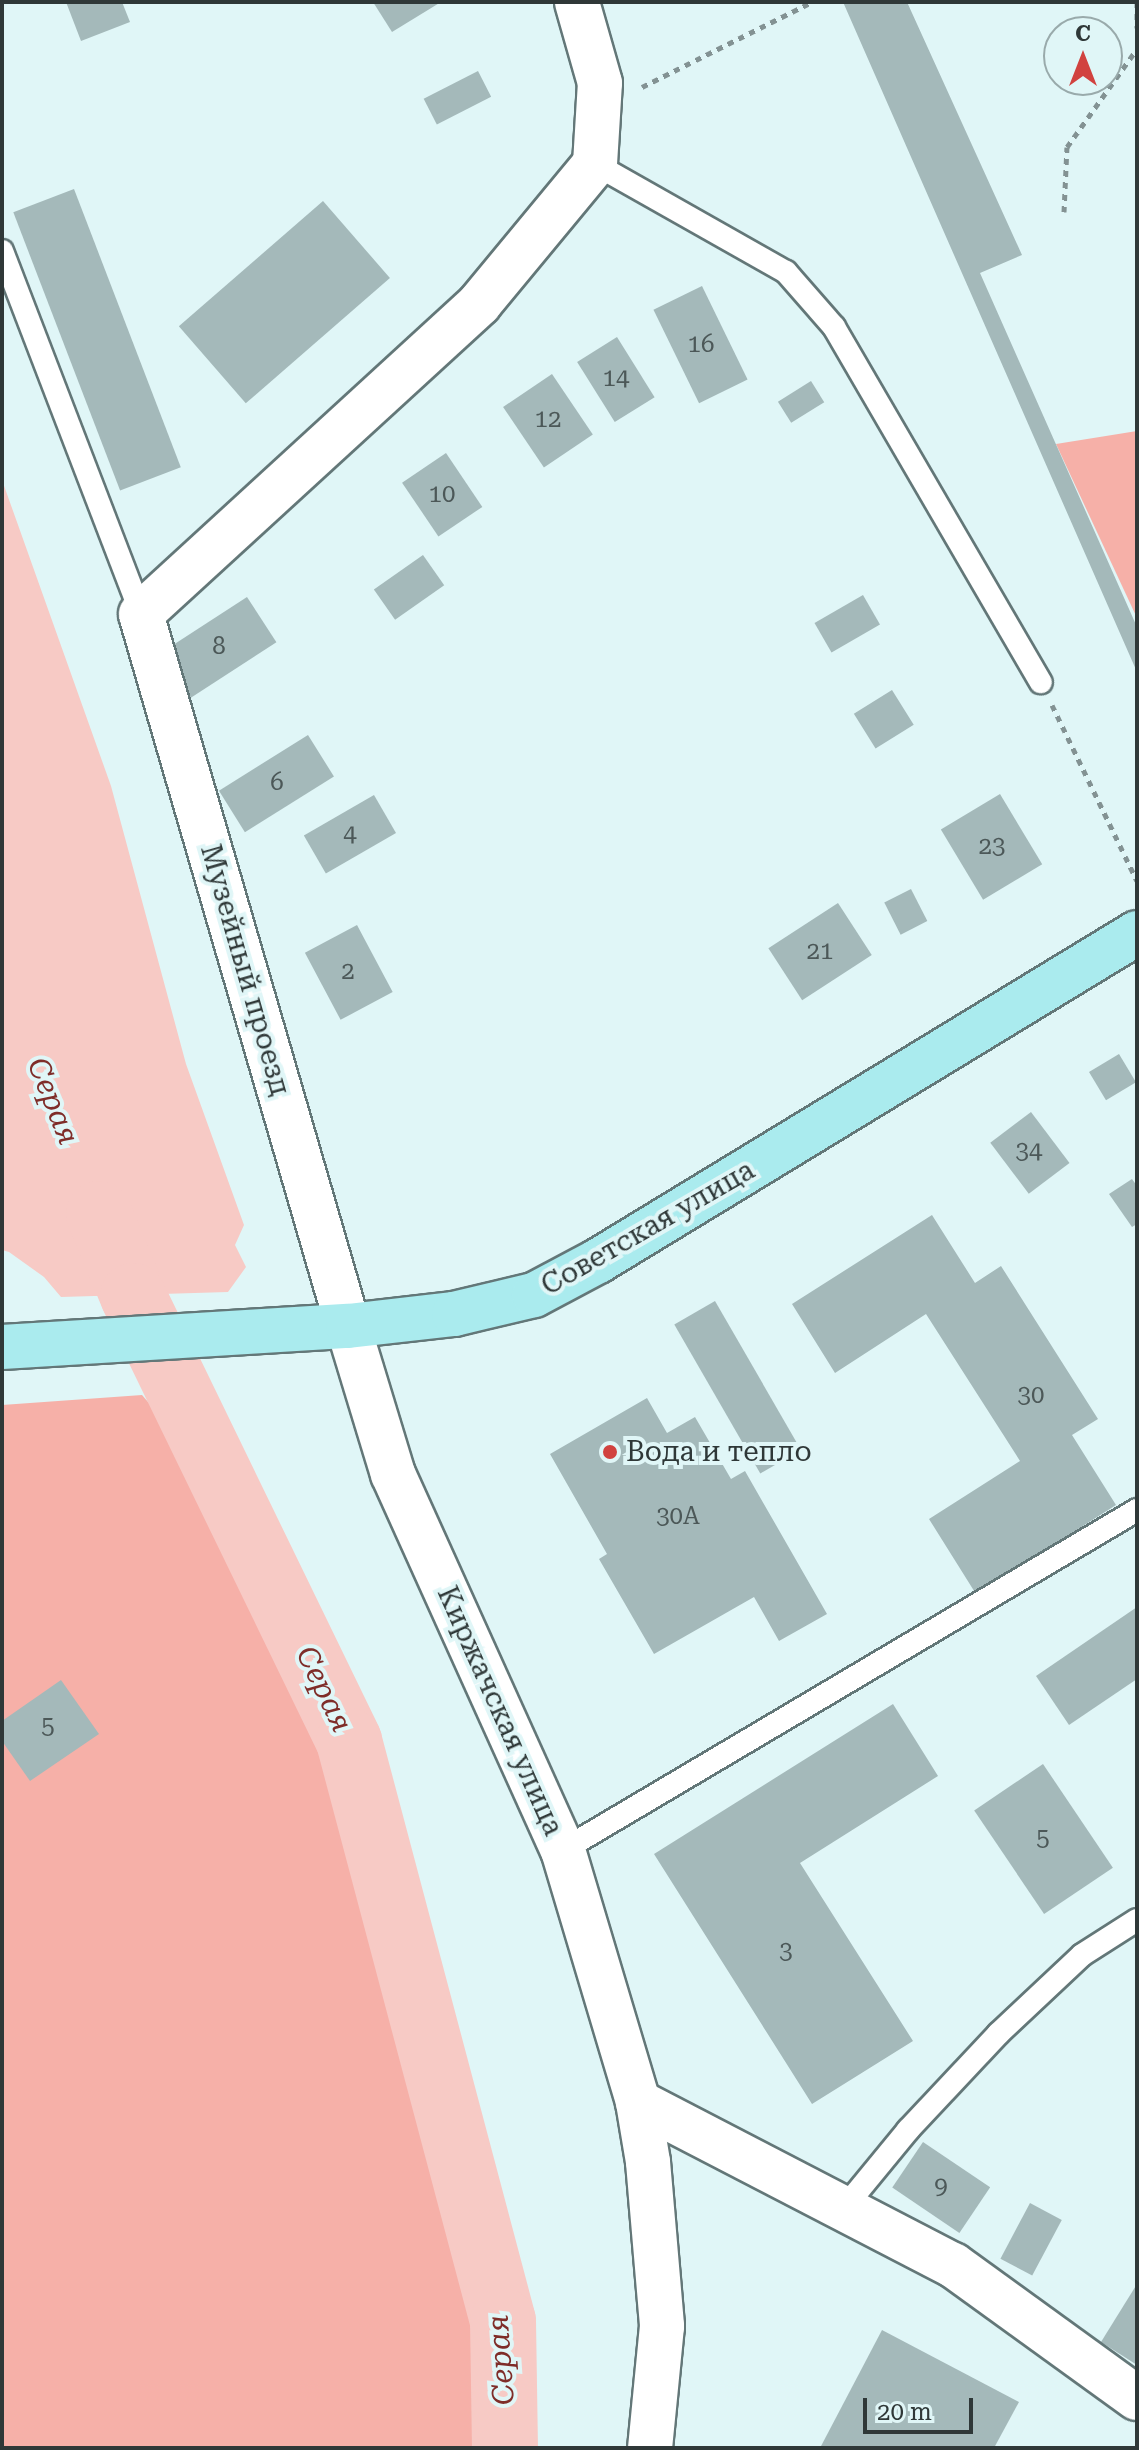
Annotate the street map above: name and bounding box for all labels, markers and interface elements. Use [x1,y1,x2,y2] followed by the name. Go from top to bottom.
[1043,16,1123,96] north arrow
[1075,21,1091,46] text: С
[688,331,714,359] house number: 16
[603,365,629,393] house number: 14
[535,406,561,434] house number: 12
[429,481,455,509] house number: 10
[212,633,226,661] house number: 8
[270,769,284,797] house number: 6
[343,821,357,849] house number: 4
[979,833,1005,861] house number: 23
[193,841,297,1099] street label: Музейный проезд
[807,938,833,966] house number: 21
[341,958,355,986] house number: 2
[19,1052,87,1150] water label: Серая
[1016,1138,1042,1166] house number: 34
[536,1153,760,1303] street label: Советская улица
[1018,1382,1044,1410] house number: 30
[626,1435,812,1469] place label: Вода и тепло
[601,1443,619,1461] marker: Вода и тепло
[656,1503,700,1531] house number: 30А
[430,1581,570,1841] street label: Киржачская улица
[288,1640,360,1738] water label: Серая
[41,1713,55,1741] house number: 5
[1036,1825,1050,1853] house number: 5
[779,1938,793,1966] house number: 3
[934,2173,948,2201] house number: 9
[480,2314,522,2406] water label: Серая
[867,2382,977,2432] scale bar
[877,2398,932,2426] text: 20 m

